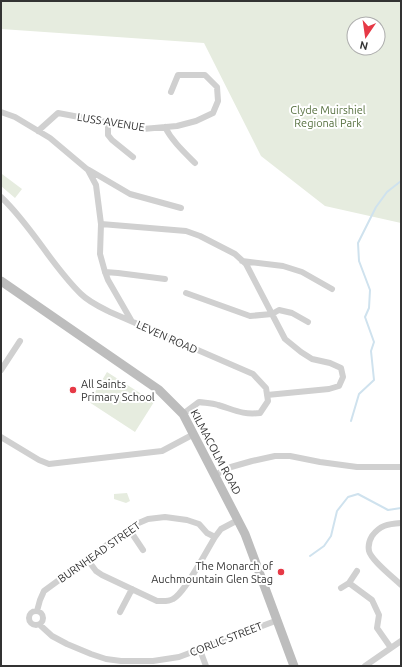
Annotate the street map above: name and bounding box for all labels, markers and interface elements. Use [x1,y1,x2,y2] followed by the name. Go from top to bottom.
[346,16,386,56] north arrow
[358,39,369,53] text: N
[290,104,366,129] park label: Clyde Muirshiel Regional Park
[76,111,146,133] street label: LUSS AVENUE
[135,318,200,356] street label: LEVEN ROAD
[81,378,155,403] place label: All Saints Primary School
[68,385,78,395] marker: All Saints Primary School
[188,407,244,497] street label: KILMACOLM ROAD
[55,519,143,585] street label: BURNHEAD STREET
[151,560,274,585] place label: The Monarch of Auchmountain Glen Stag
[276,567,286,577] marker: The Monarch of Auchmountain Glen Stag
[188,620,264,658] street label: CORLIC STREET

